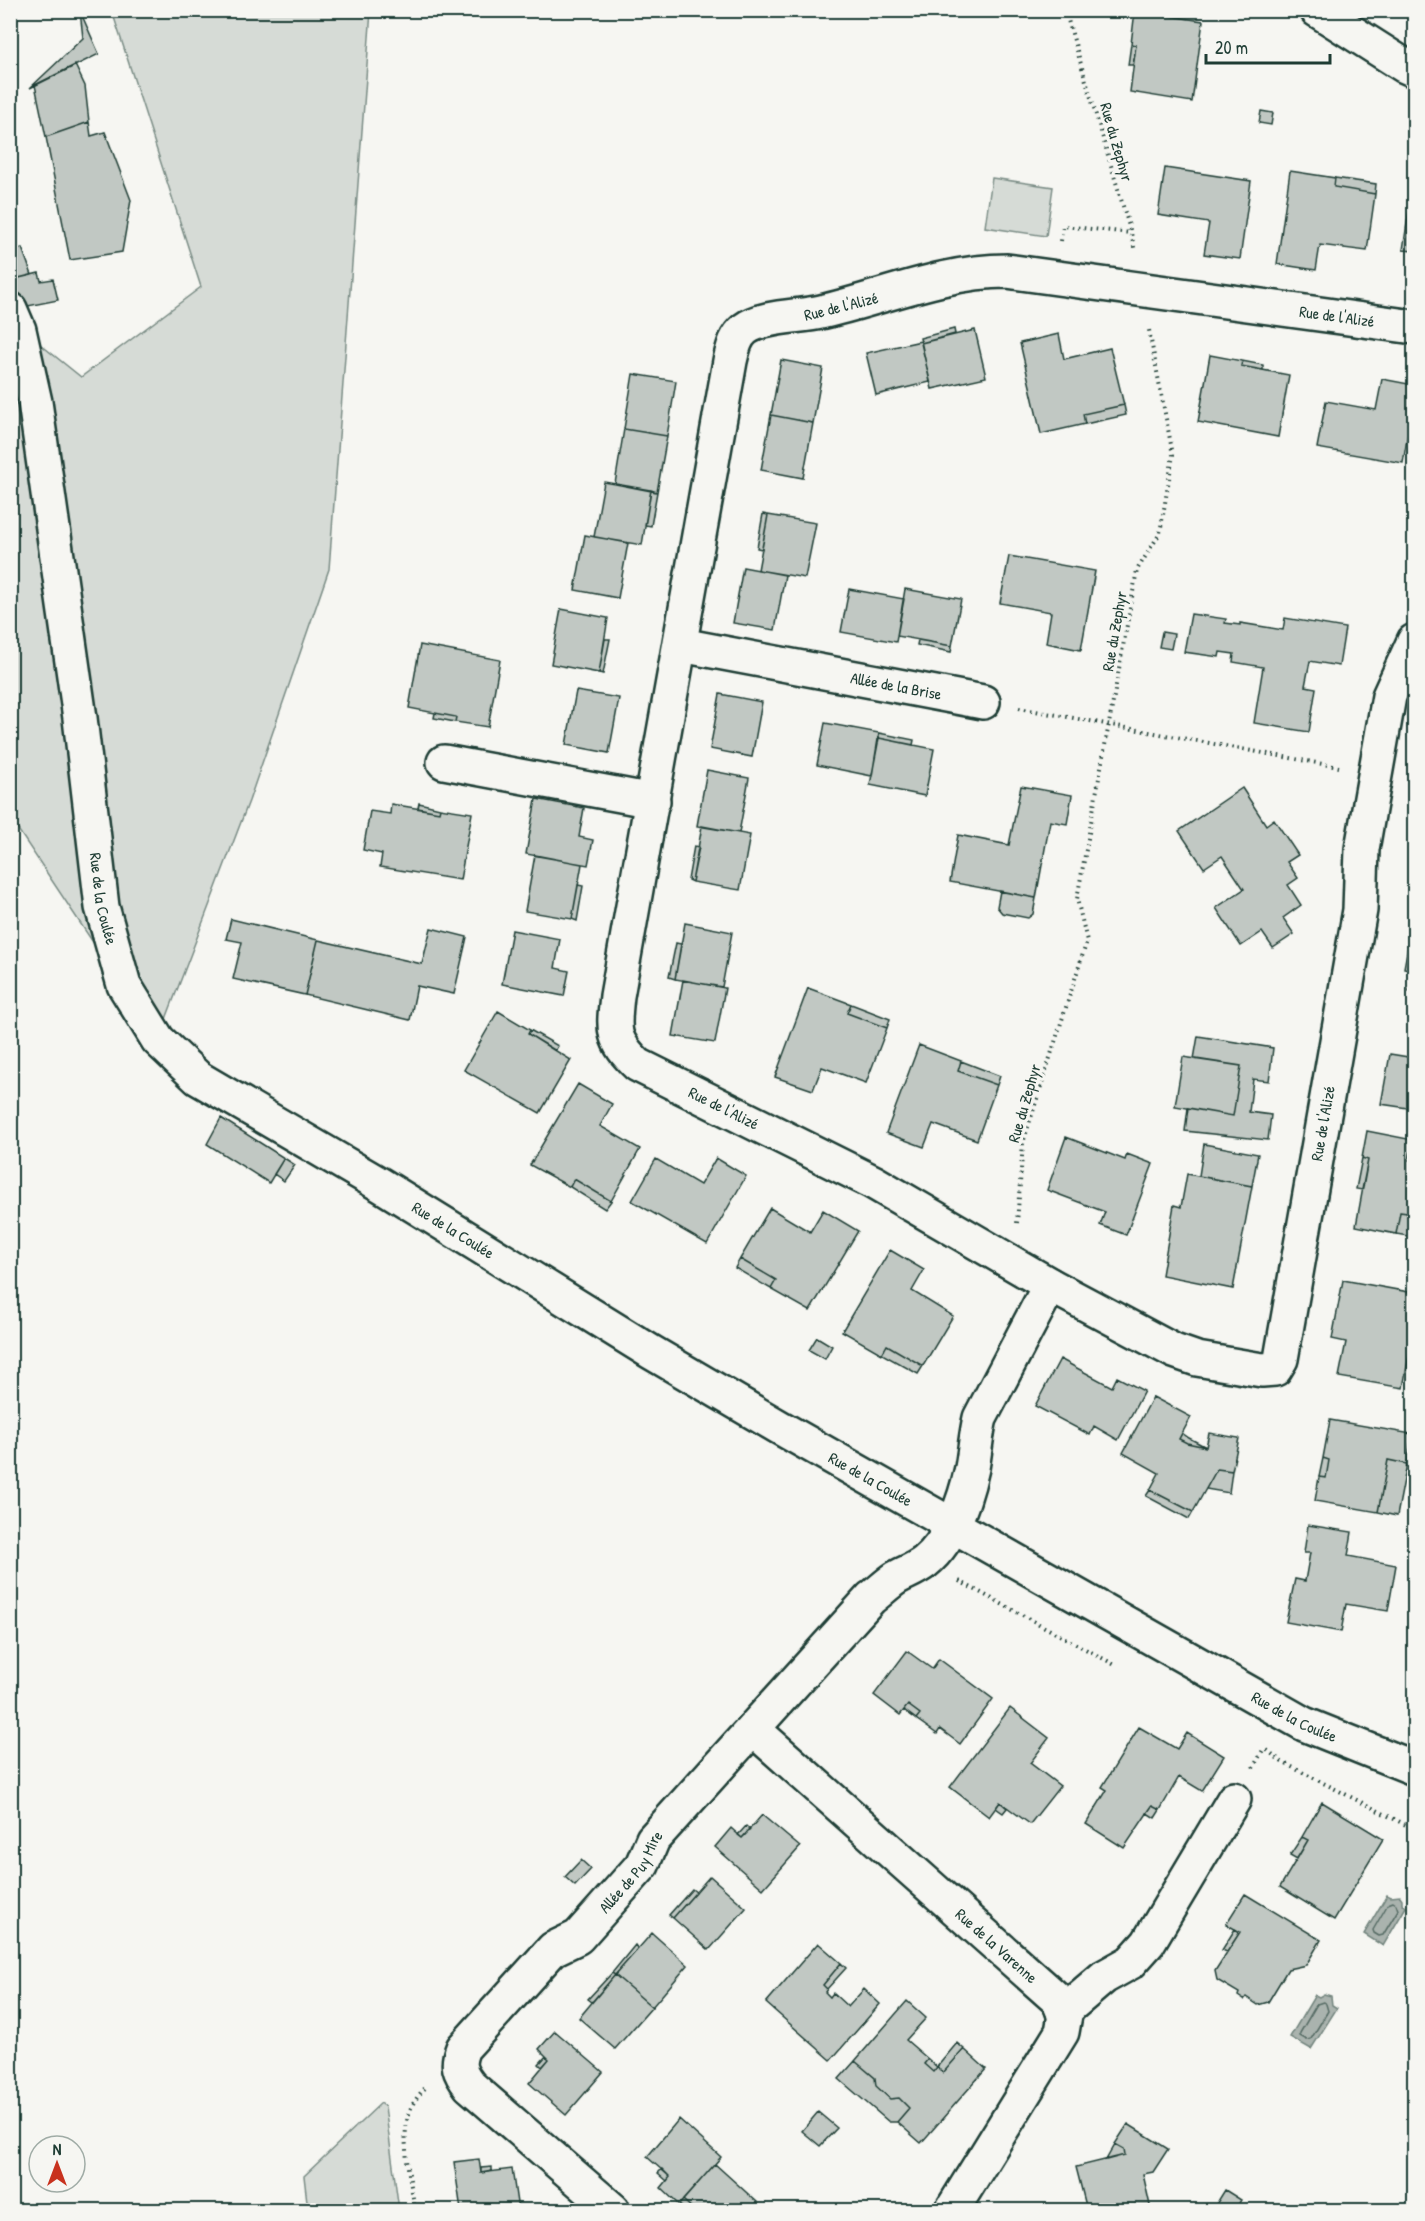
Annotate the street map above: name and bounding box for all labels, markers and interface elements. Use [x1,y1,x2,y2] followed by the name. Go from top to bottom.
[1206,27,1330,65] scale bar
[1215,35,1248,60] text: 20 m
[1095,100,1139,184] street label: Rue du Zephyr
[802,286,881,326] street label: Rue de l'Alizé
[1298,300,1377,332] street label: Rue de l'Alizé
[1096,589,1132,673] street label: Rue du Zephyr
[849,666,944,705] street label: Allée de la Brise
[85,852,123,948] street label: Rue de la Coulée
[1002,1061,1046,1145] street label: Rue du Zephyr
[685,1081,763,1135] street label: Rue de l'Alizé
[1305,1083,1340,1163] street label: Rue de l'Alizé
[408,1196,499,1264] street label: Rue de la Coulée
[825,1446,917,1512] street label: Rue de la Coulée
[1248,1686,1341,1747] street label: Rue de la Coulée
[594,1824,668,1917] street label: Allée de Puy Mire
[951,1903,1043,1988] street label: Rue de la Varenne
[27,2134,87,2194] north arrow
[53,2138,62,2160] text: N

